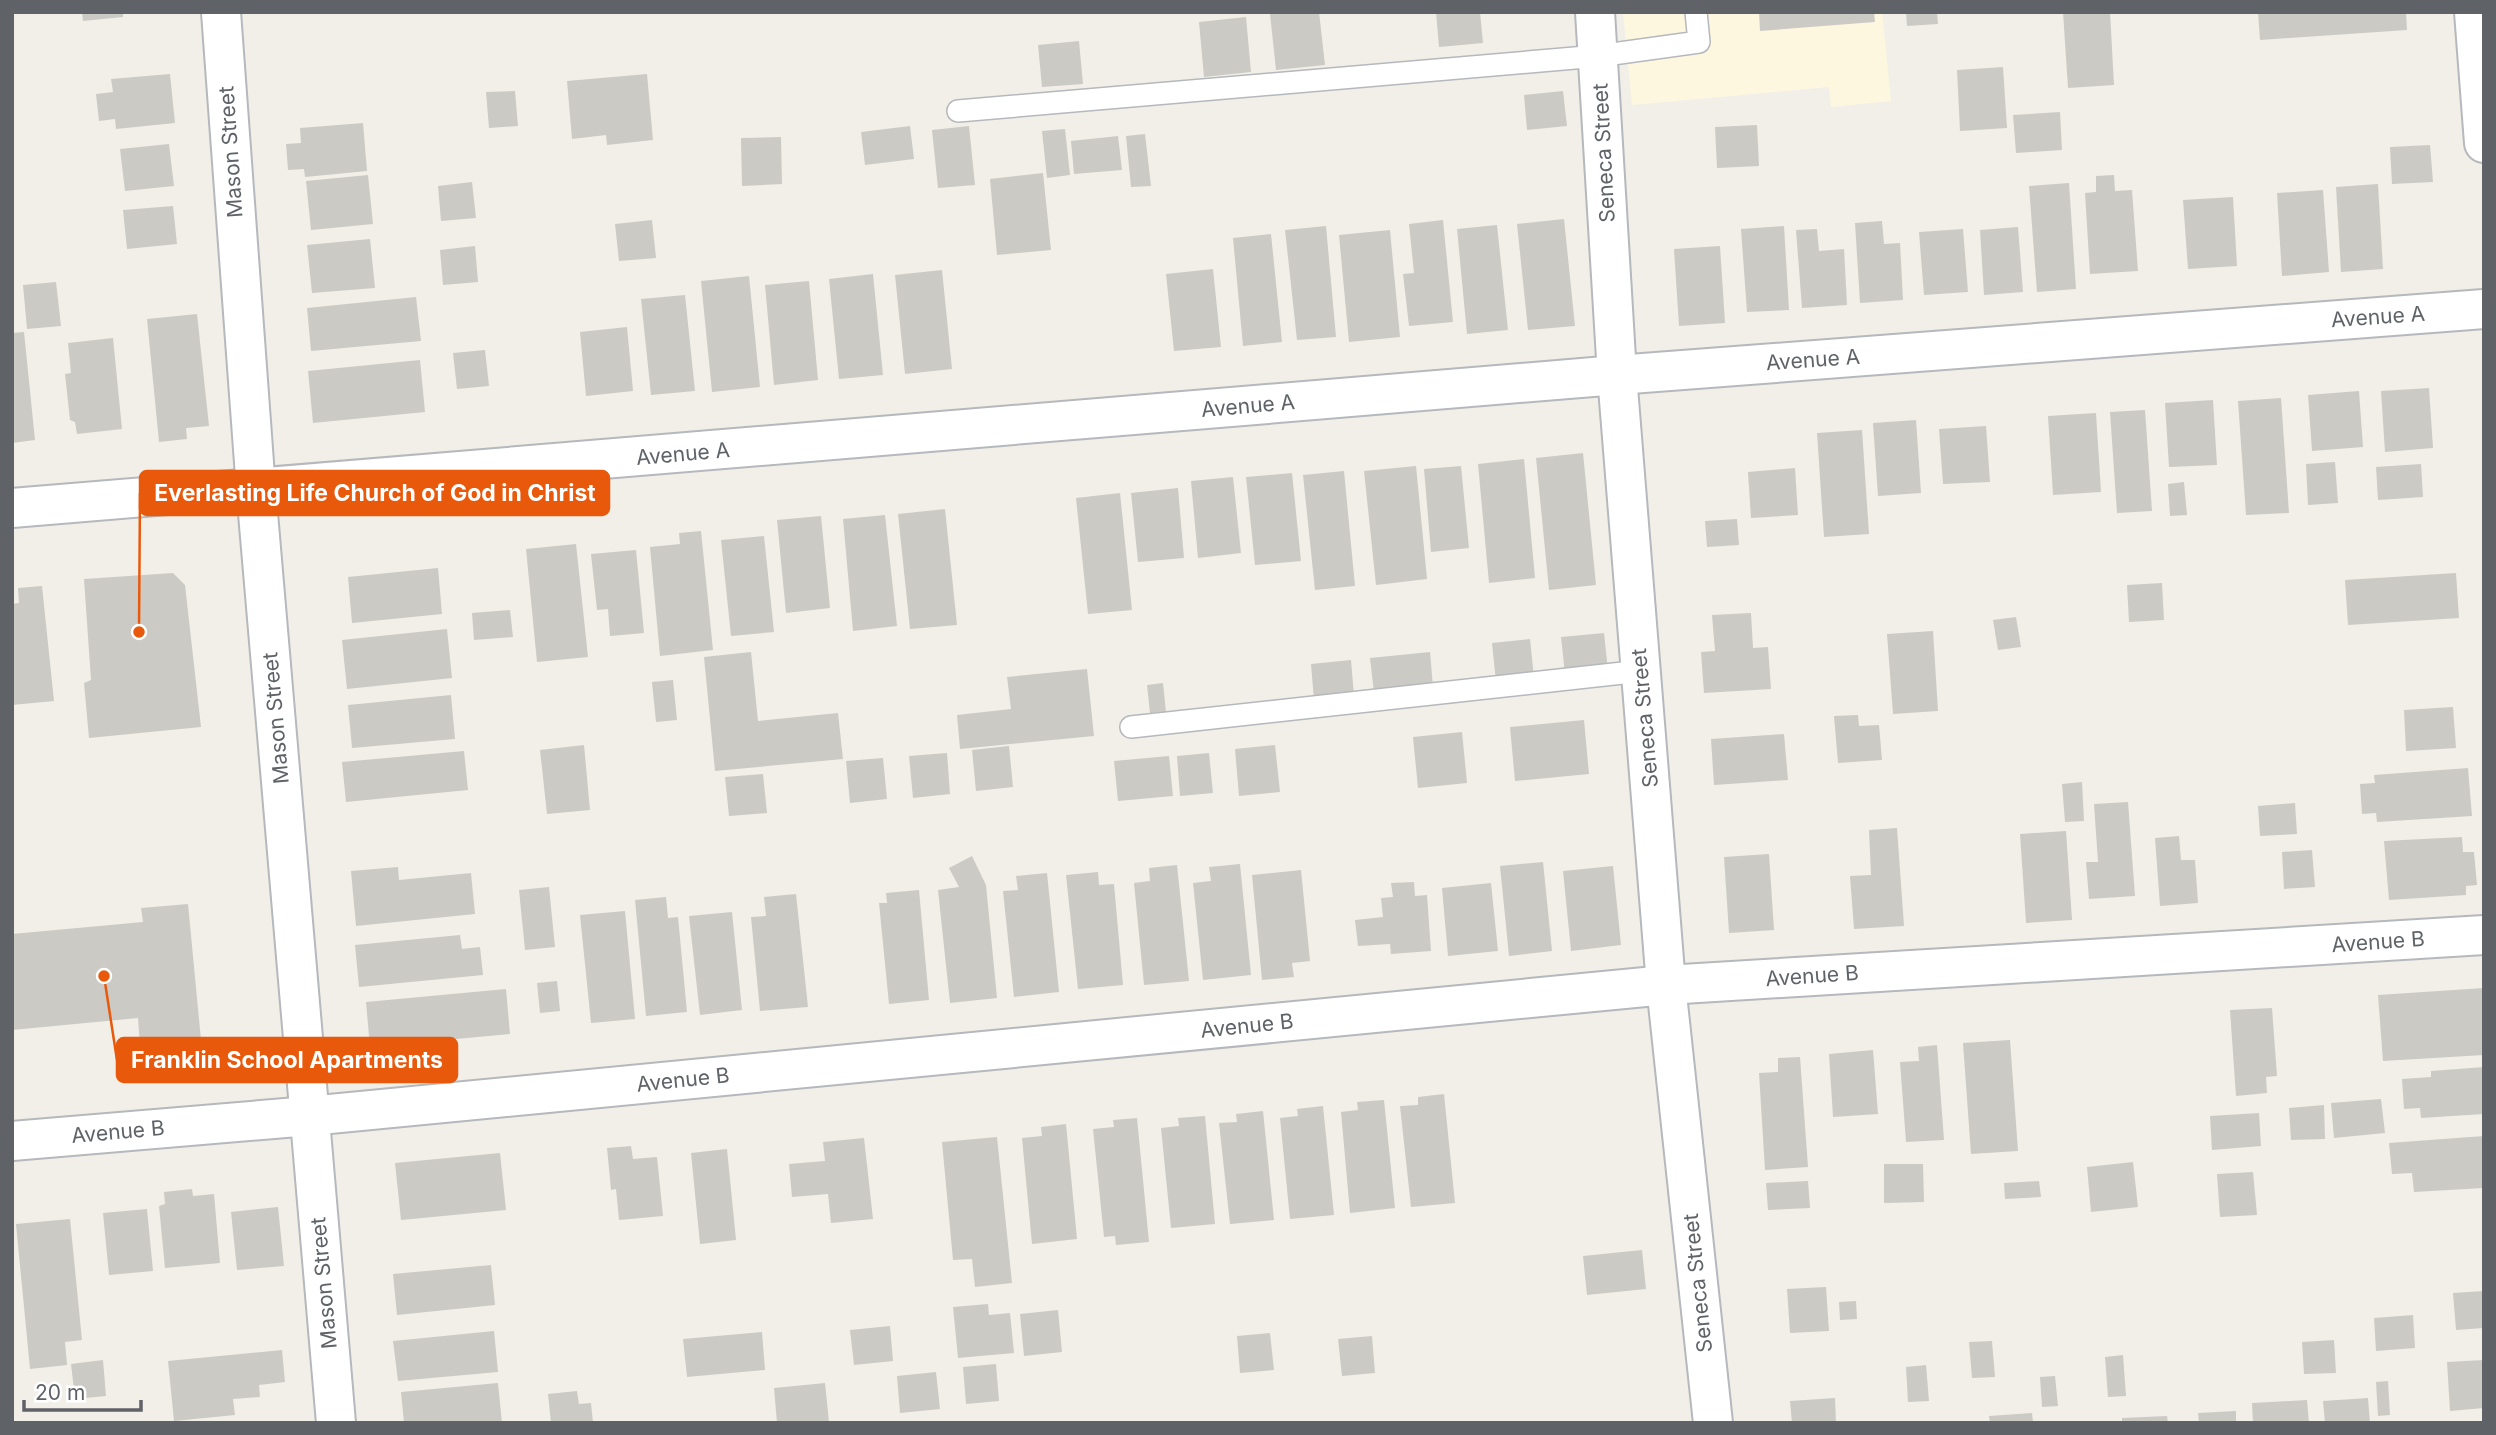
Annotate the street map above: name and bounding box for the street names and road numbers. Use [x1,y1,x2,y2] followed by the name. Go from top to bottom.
[1587,83,1620,223] street label: Seneca Street
[213,85,248,219] street label: Mason Street
[2330,301,2426,332] street label: Avenue A
[1765,344,1861,375] street label: Avenue A
[1200,389,1296,422] street label: Avenue A
[635,437,731,470] street label: Avenue A
[1626,647,1663,789] street label: Seneca Street
[257,651,294,785] street label: Mason Street
[2330,926,2425,957] street label: Avenue B
[1764,960,1859,991] street label: Avenue B
[1199,1008,1295,1043] street label: Avenue B
[635,1062,731,1097] street label: Avenue B
[70,1115,166,1148] street label: Avenue B
[1678,1212,1717,1354] street label: Seneca Street
[305,1216,342,1350] street label: Mason Street

